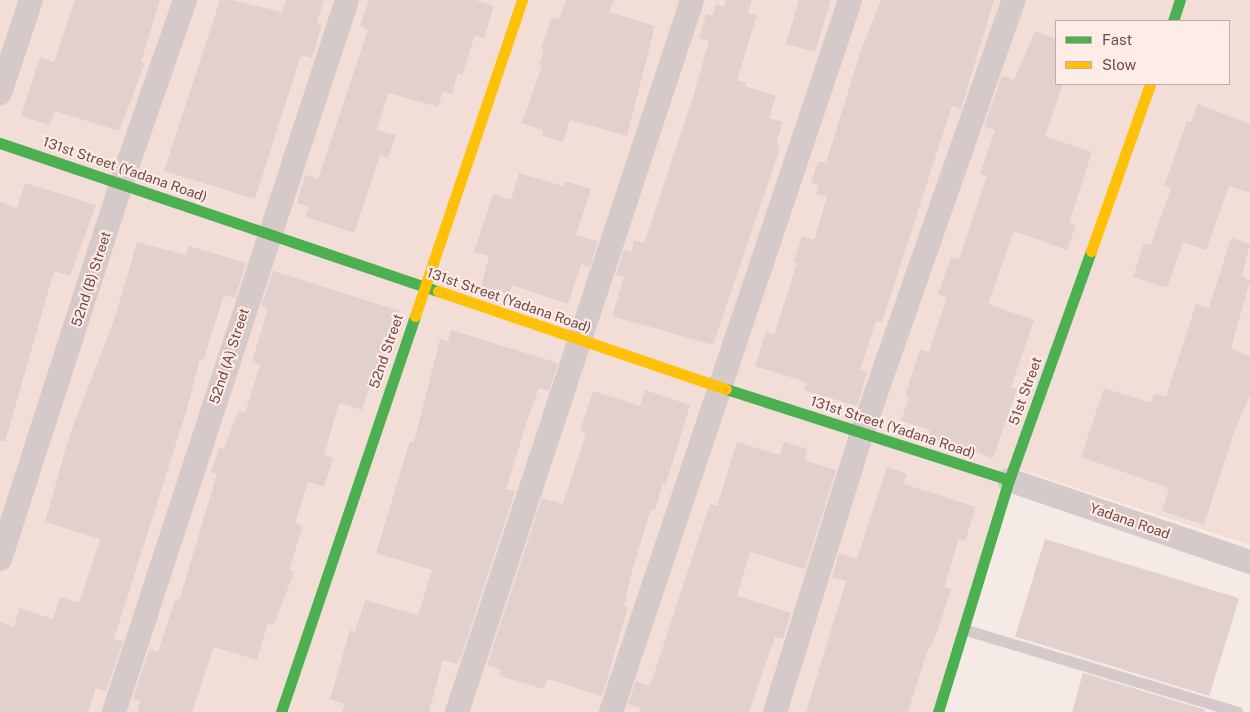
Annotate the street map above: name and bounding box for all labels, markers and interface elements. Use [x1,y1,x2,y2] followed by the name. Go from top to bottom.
[1055,20,1230,85] legend
[1102,31,1132,48] text: Fast
[1102,56,1136,73] text: Slow
[41,133,209,205] street label: 131st Street (Yadana Road)
[68,229,114,329] street label: 52nd (B) Street
[425,264,593,336] street label: 131st Street (Yadana Road)
[206,306,252,406] street label: 52nd (A) Street
[365,311,407,391] street label: 52nd Street
[1005,355,1045,427] street label: 51st Street
[808,392,978,462] street label: 131st Street (Yadana Road)
[1088,499,1172,543] street label: Yadana Road

